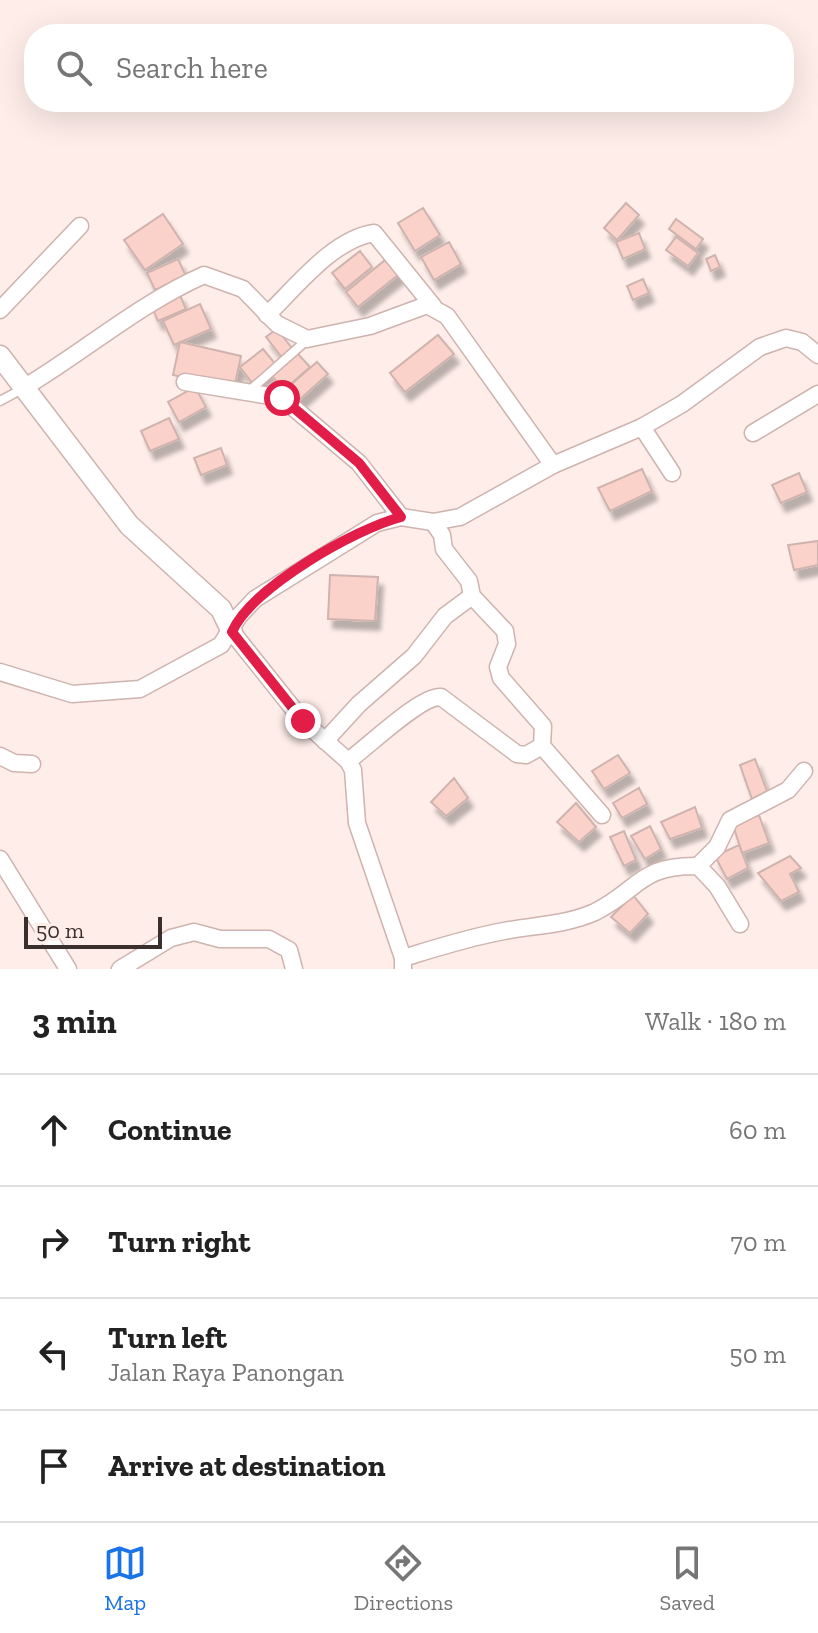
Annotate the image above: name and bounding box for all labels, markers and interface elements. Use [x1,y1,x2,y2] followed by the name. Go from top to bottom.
[24,24,794,112] search box
[52,46,96,90] icon: search
[116,50,268,86] text: Search here
[264,380,300,416] route start
[285,703,321,739] route end
[24,913,162,949] scale bar
[36,917,84,944] text: 50 m
[32,1001,117,1042] text: 3 min
[645,1005,786,1037] text: Walk · 180 m
[32,1108,76,1152] icon: ahead
[108,1112,232,1148] text: Continue
[729,1114,786,1146] text: 60 m
[32,1220,76,1264] icon: right
[108,1224,250,1260] text: Turn right
[730,1226,786,1258] text: 70 m
[108,1320,227,1356] text: Turn left
[32,1332,76,1376] icon: left
[729,1338,786,1370] text: 50 m
[108,1356,344,1388] text: Jalan Raya Panongan
[32,1444,76,1488] icon: arrive
[108,1448,385,1484] text: Arrive at destination
[103,1541,147,1616] tab: Map
[354,1541,453,1616] tab: Directions
[660,1541,715,1616] tab: Saved

